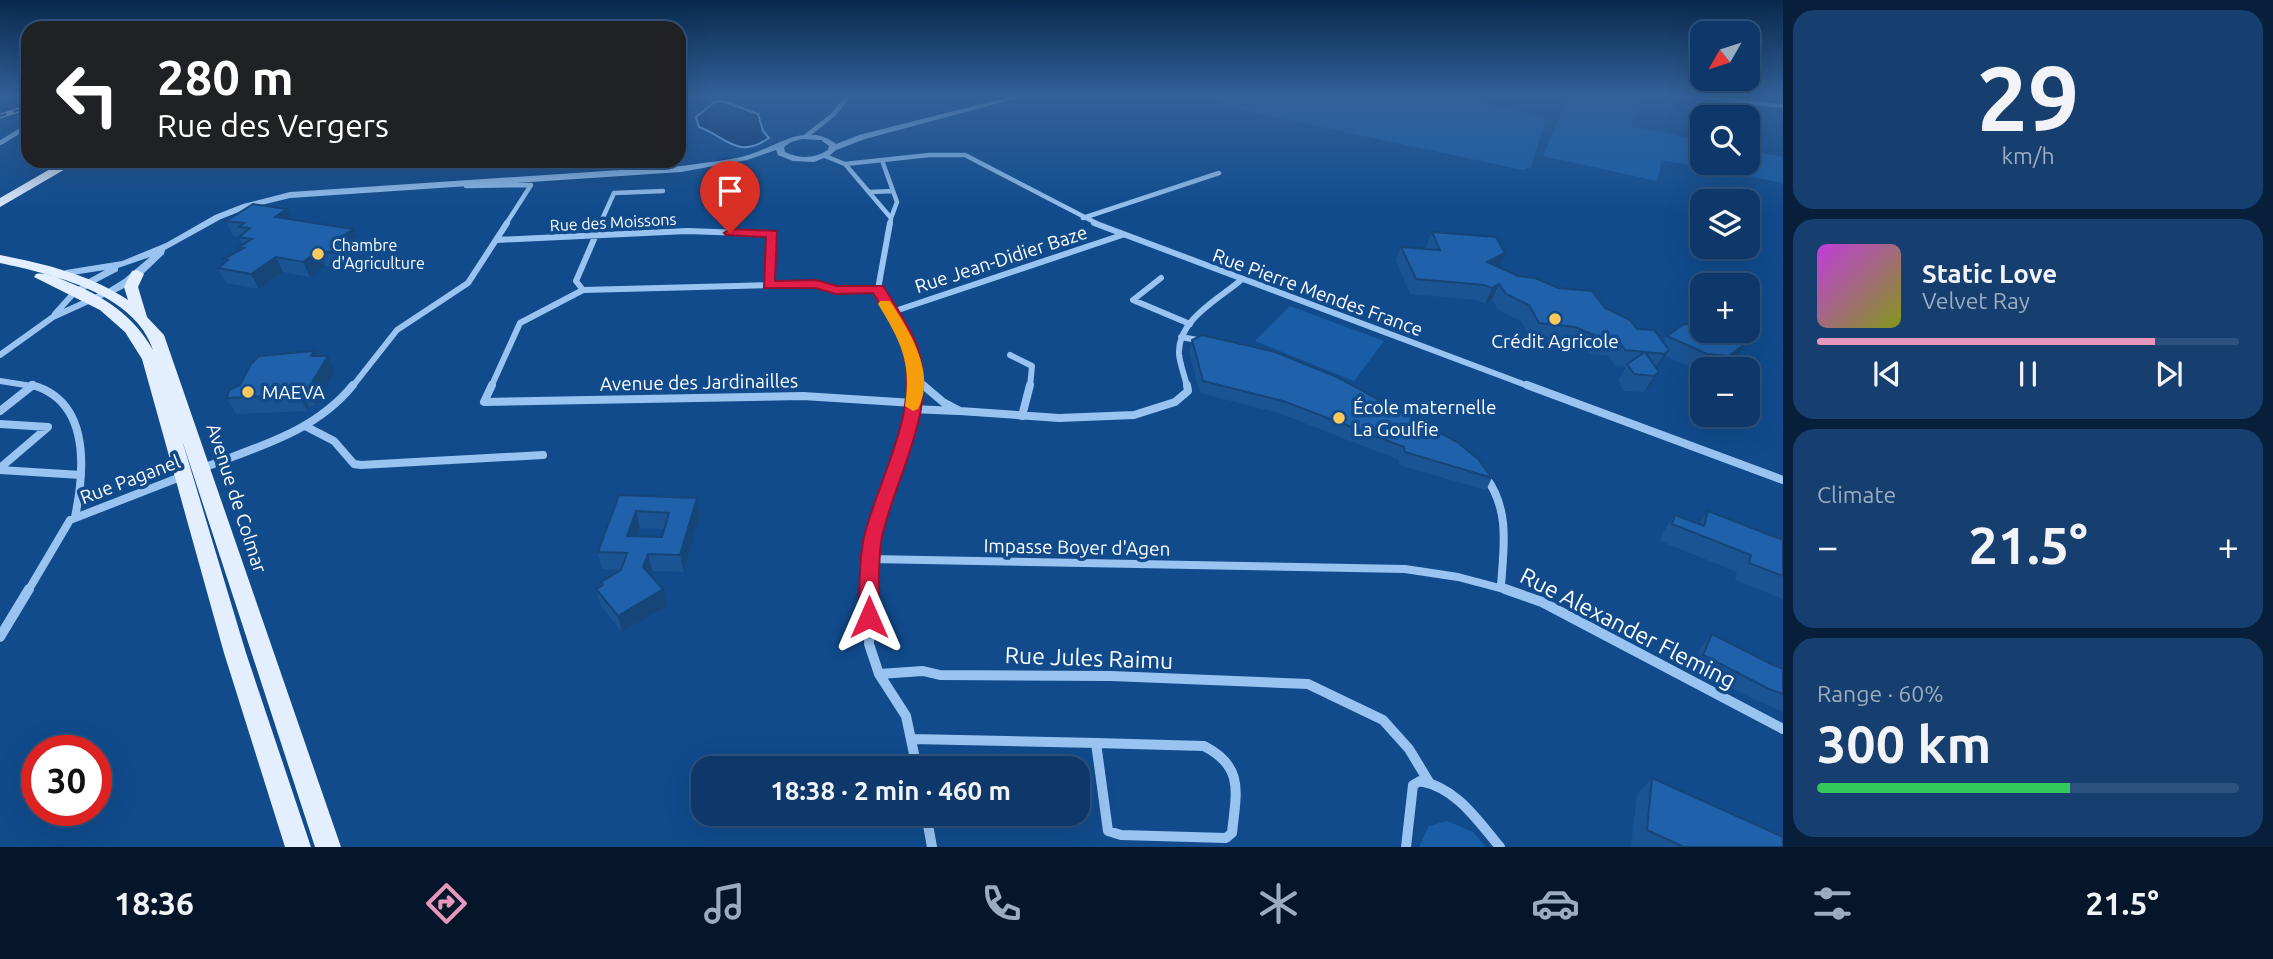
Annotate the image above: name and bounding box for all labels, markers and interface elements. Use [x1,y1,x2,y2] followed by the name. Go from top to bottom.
[1690,21,1760,91] north arrow
[1690,21,1760,427] map controls
[1977,46,2079,148] text: 29
[42,49,133,140] icon: left
[157,49,294,104] text: 280 m
[1690,105,1760,175] button: search
[157,107,389,143] text: Rue des Vergers
[2001,143,2055,168] text: km/h
[700,161,760,233] pin
[711,172,749,210] icon: arrive
[1690,189,1760,259] button: layers
[549,210,677,234] street label: Rue des Moissons
[912,221,1090,297] street label: Rue Jean-Didier Baze
[332,236,425,272] place label: Chambre d'Agriculture
[1210,244,1426,340] street label: Rue Pierre Mendes France
[310,246,326,262] marker: Chambre d'Agriculture
[1922,259,2057,288] text: Static Love
[1690,273,1760,343] button: +
[1922,288,2030,313] text: Velvet Ray
[1547,311,1563,327] marker: Crédit Agricole
[1491,330,1619,352] place label: Crédit Agricole
[1868,355,1906,393] icon: previous
[2009,355,2047,393] icon: pause
[2150,355,2188,393] icon: next
[1690,357,1760,427] button: −
[600,369,798,395] street label: Avenue des Jardinailles
[262,381,326,403] place label: MAEVA
[240,384,256,400] marker: MAEVA
[1353,396,1496,440] place label: École maternelle La Goulfie
[1331,410,1347,426] marker: École maternelle La Goulfie
[203,421,271,575] street label: Avenue de Colmar
[77,450,183,508] street label: Rue Paganel
[1817,482,1896,507] text: Climate
[1968,516,2088,574] text: 21.5°
[1817,525,1838,567] text: −
[2218,525,2239,567] text: +
[983,534,1171,560] street label: Impasse Boyer d'Agen
[1516,562,1740,693] street label: Rue Alexander Fleming
[832,580,906,654] position arrow
[1004,642,1174,673] street label: Rue Jules Raimu
[1817,681,1944,706] text: Range · 60%
[1817,715,1991,773] text: 300 km
[21,735,112,826] speed limit sign: 30
[770,776,1011,805] text: 18:38 · 2 min · 460 m
[422,879,471,928] icon: directions
[700,879,749,928] icon: music
[977,879,1026,928] icon: phone
[1254,879,1303,928] icon: climate
[1531,879,1580,928] icon: car
[1808,879,1857,928] icon: filters
[114,885,194,921] text: 18:36
[2085,885,2159,921] text: 21.5°

